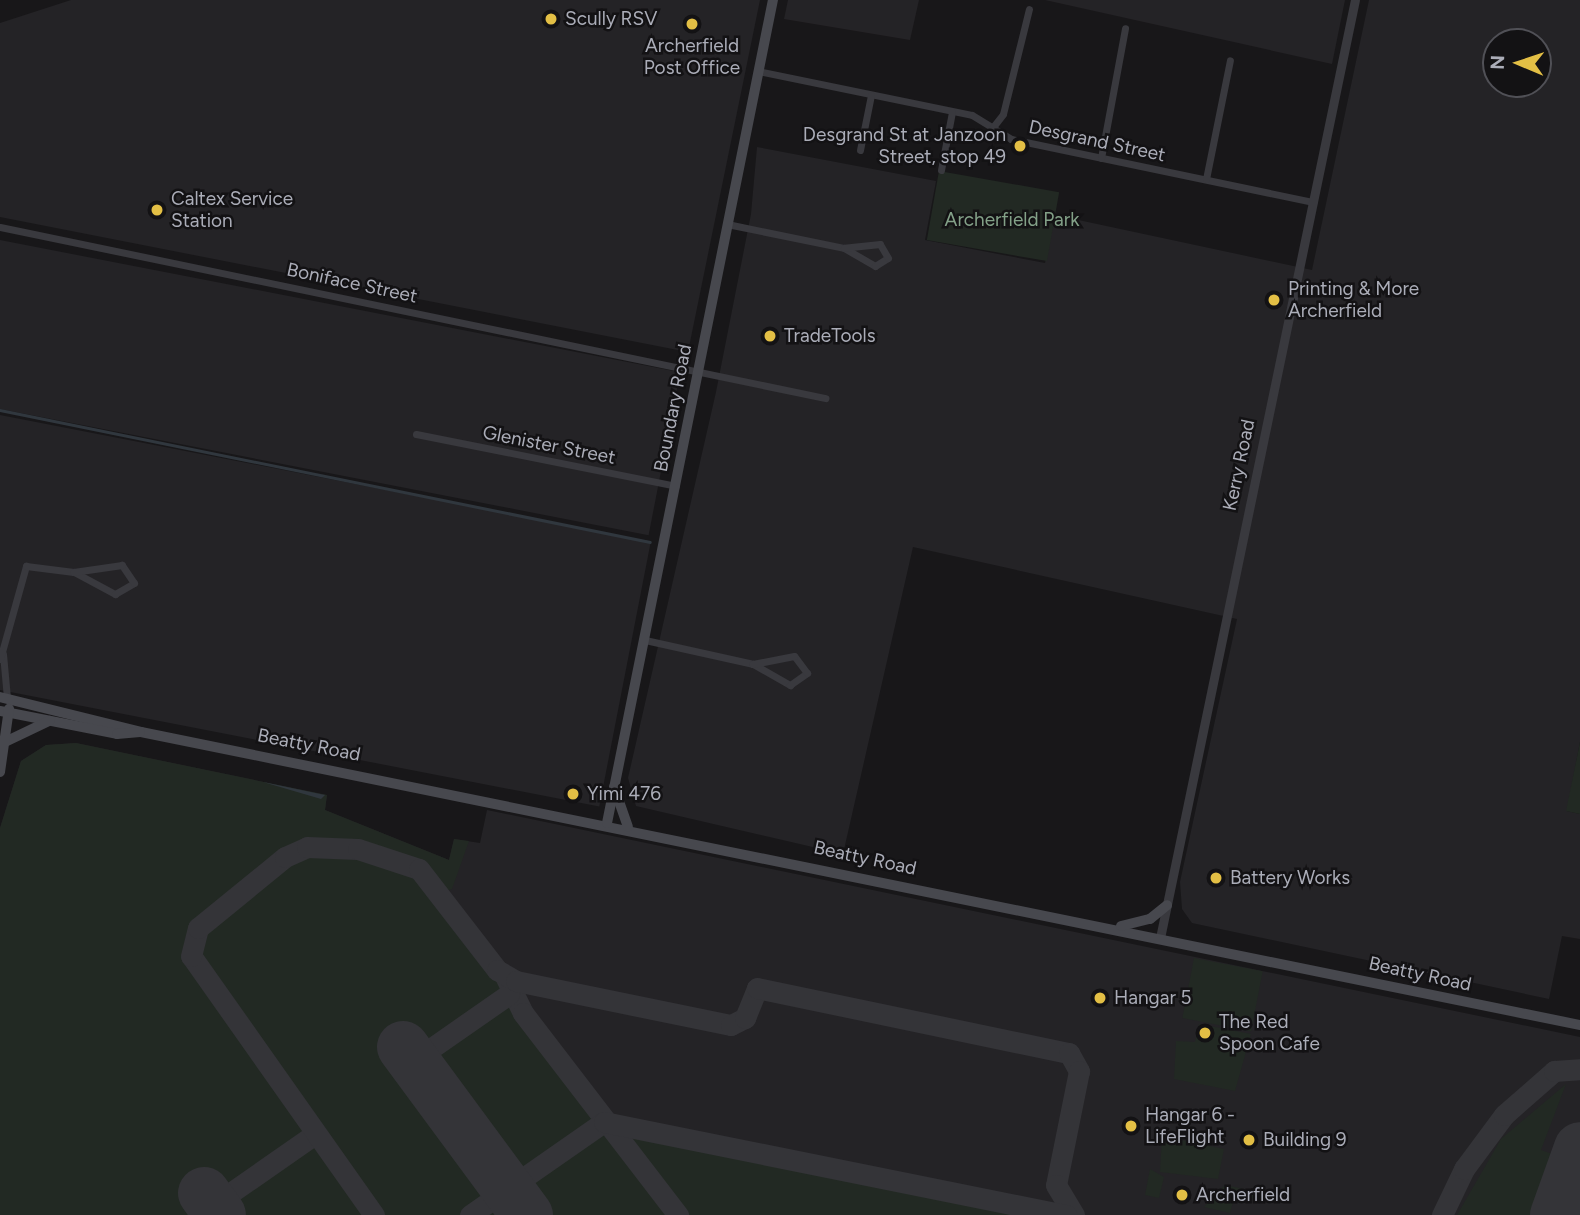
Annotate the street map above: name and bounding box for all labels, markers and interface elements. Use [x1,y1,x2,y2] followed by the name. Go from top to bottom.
[565,8,657,30] place label: Scully RSV
[543,11,559,27] marker: Scully RSV
[684,16,700,32] marker: Archerfield Post Office
[1482,28,1552,98] north arrow
[644,35,740,79] place label: Archerfield Post Office
[1486,55,1509,70] text: N
[1027,115,1167,167] street label: Desgrand Street
[803,124,1006,168] place label: Desgrand St at Janzoon Street, stop 49
[1012,138,1028,154] marker: Desgrand St at Janzoon Street, stop 49
[171,188,293,232] place label: Caltex Service Station
[149,202,165,218] marker: Caltex Service Station
[945,209,1079,231] park label: Archerfield Park
[285,258,419,308] street label: Boniface Street
[1288,278,1419,322] place label: Printing & More Archerfield
[1266,292,1282,308] marker: Printing & More Archerfield
[784,325,876,347] place label: TradeTools
[762,328,778,344] marker: TradeTools
[649,342,697,474] street label: Boundary Road
[1218,417,1260,513] street label: Kerry Road
[481,421,617,469] street label: Glenister Street
[256,724,362,766] street label: Beatty Road
[587,783,661,805] place label: Yimi 476
[565,786,581,802] marker: Yimi 476
[812,836,918,880] street label: Beatty Road
[1230,867,1350,889] place label: Battery Works
[1208,870,1224,886] marker: Battery Works
[1367,952,1473,996] street label: Beatty Road
[1114,987,1191,1009] place label: Hangar 5
[1092,990,1108,1006] marker: Hangar 5
[1219,1011,1320,1055] place label: The Red Spoon Cafe
[1197,1025,1213,1041] marker: The Red Spoon Cafe
[1145,1104,1235,1148] place label: Hangar 6 - LifeFlight
[1123,1118,1139,1134] marker: Hangar 6 - LifeFlight
[1263,1129,1347,1151] place label: Building 9
[1241,1132,1257,1148] marker: Building 9
[1196,1184,1290,1206] place label: Archerfield
[1174,1187,1190,1203] marker: Archerfield

